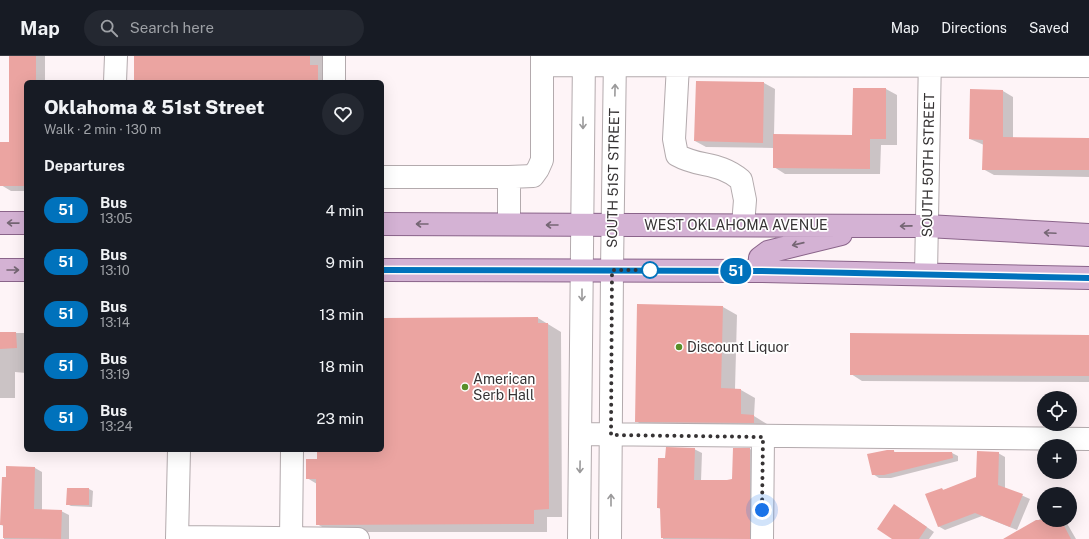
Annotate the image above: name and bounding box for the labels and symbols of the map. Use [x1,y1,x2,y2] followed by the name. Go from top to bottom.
[611,84,619,97] one-way arrow
[919,93,937,237] street label: SOUTH 50TH STREET
[604,108,622,248] street label: SOUTH 51ST STREET
[579,116,587,129] one-way arrow
[644,217,828,233] street label: WEST OKLAHOMA AVENUE
[7,219,20,227] one-way arrow
[416,220,429,228] one-way arrow
[546,221,559,229] one-way arrow
[900,222,913,230] one-way arrow
[1044,229,1057,236] one-way arrow
[792,241,805,249] one-way arrow
[718,258,754,284] line badge: 51
[641,261,659,279] unlabelled marker
[6,266,19,274] one-way arrow
[578,288,586,301] one-way arrow
[687,339,789,355] place label: Discount Liquor
[674,342,684,352] marker: Discount Liquor
[473,371,535,403] place label: American Serb Hall
[460,382,470,392] marker: American Serb Hall
[576,460,584,473] one-way arrow
[607,494,615,507] one-way arrow
[752,500,772,520] your location

